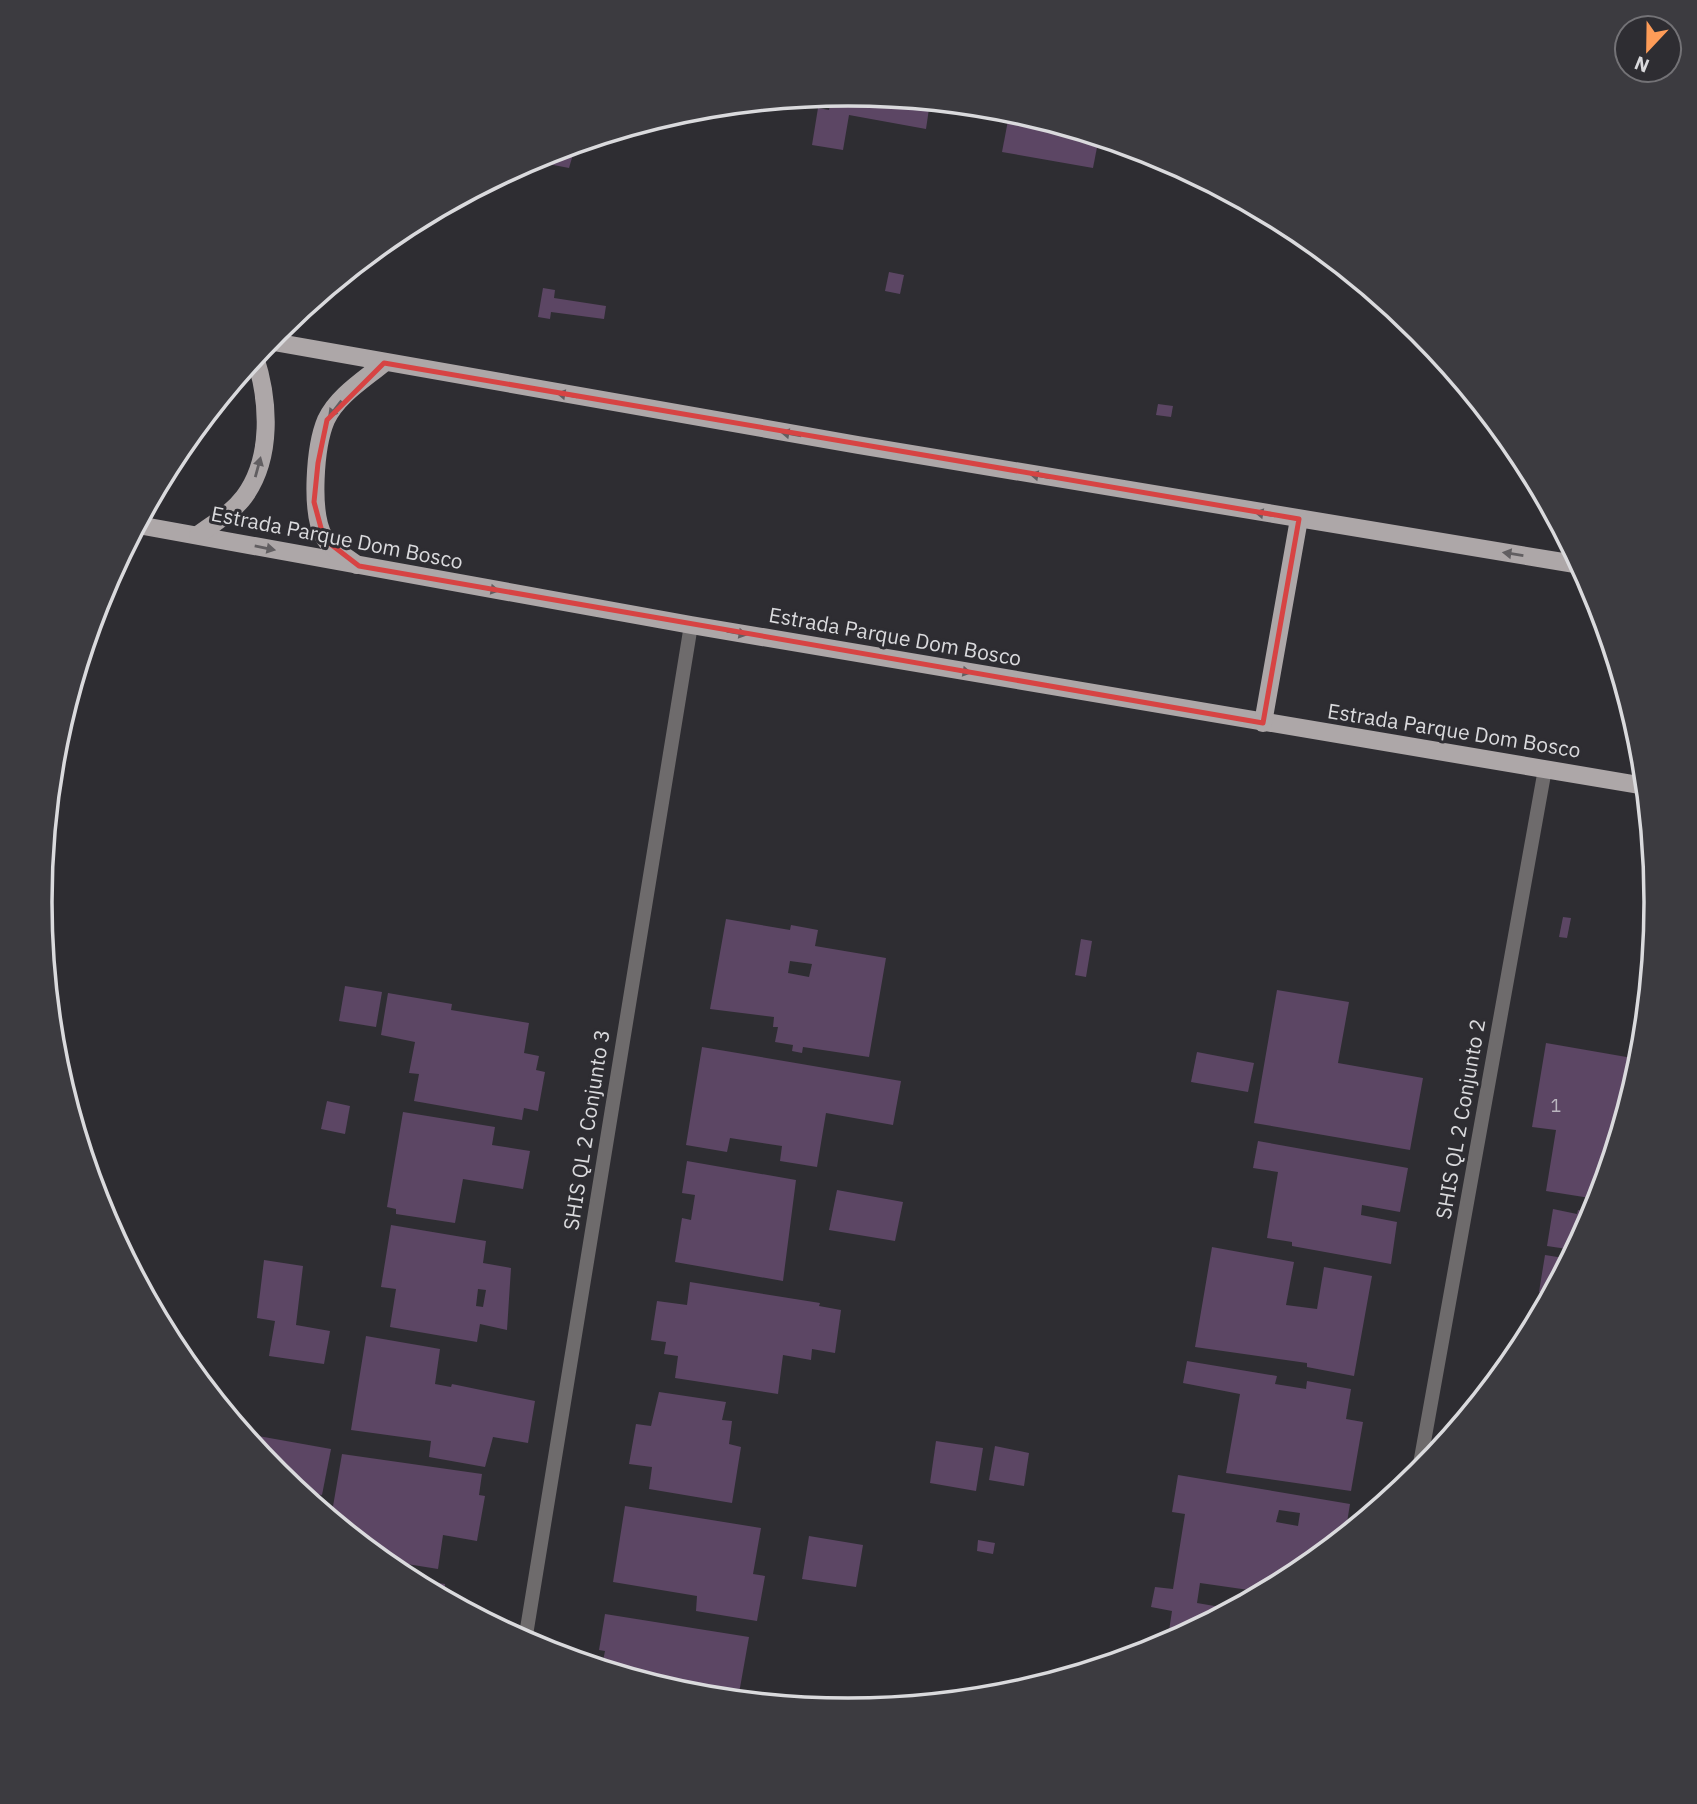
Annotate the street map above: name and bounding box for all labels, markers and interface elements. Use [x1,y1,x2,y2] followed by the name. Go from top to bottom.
[1613,14,1683,84] north arrow
[1631,51,1653,78] text: N
[556,389,578,400] one-way arrow
[327,400,342,418] one-way arrow
[780,428,802,439] one-way arrow
[253,456,264,478] one-way arrow
[1029,470,1051,481] one-way arrow
[209,499,465,575] street label: Estrada Parque Dom Bosco
[1254,508,1276,519] one-way arrow
[254,543,276,554] one-way arrow
[1502,548,1524,559] one-way arrow
[478,584,500,595] one-way arrow
[767,600,1024,672] street label: Estrada Parque Dom Bosco
[726,628,748,639] one-way arrow
[951,666,973,677] one-way arrow
[1326,696,1583,764] street label: Estrada Parque Dom Bosco
[1429,1016,1491,1221] street label: SHIS QL 2 Conjunto 2
[556,1027,616,1232] street label: SHIS QL 2 Conjunto 3
[1551,1094,1561,1117] house number: 1

